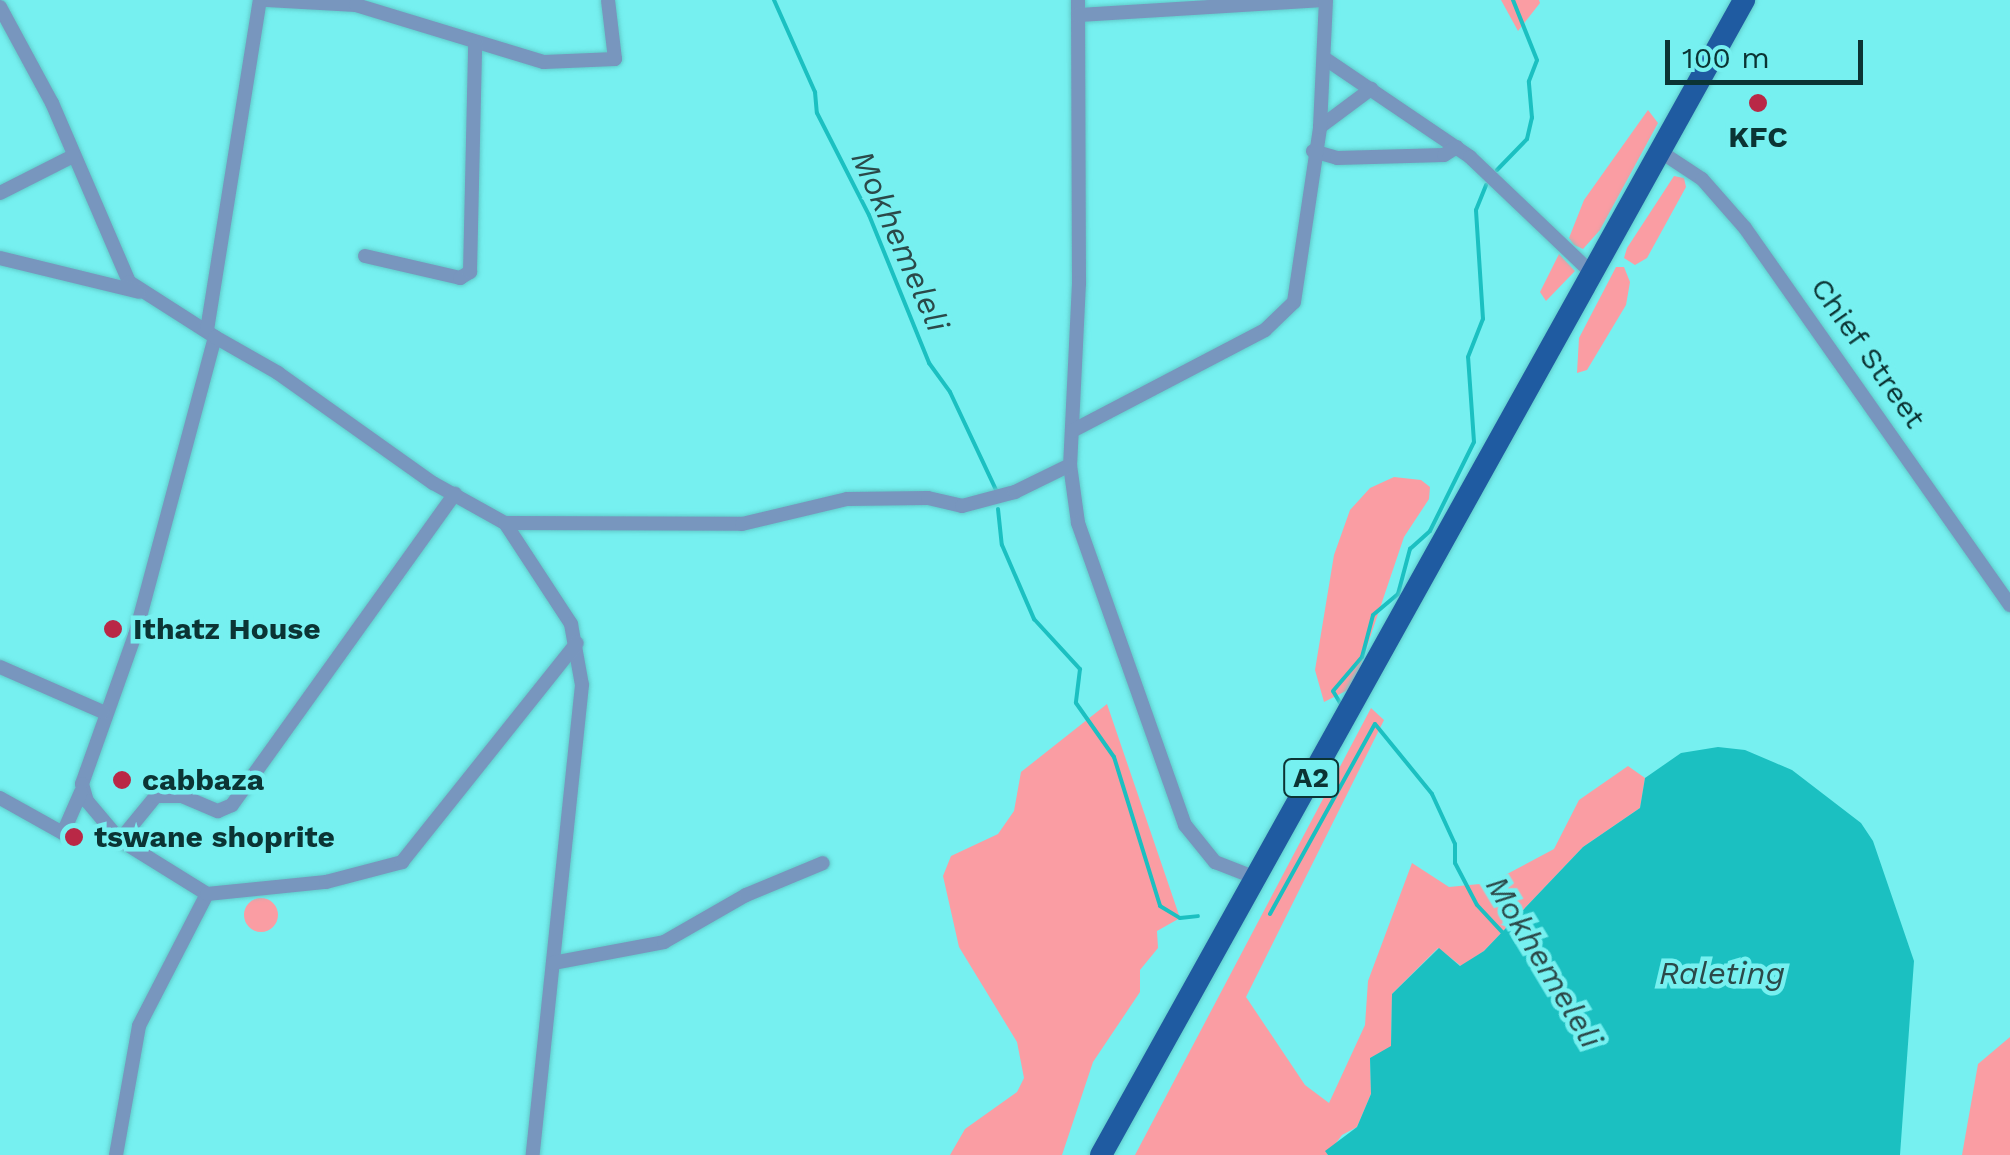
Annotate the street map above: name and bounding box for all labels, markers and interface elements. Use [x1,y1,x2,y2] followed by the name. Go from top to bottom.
[1670,20,1868,82] scale bar
[1682,40,1770,75] text: 100 m
[1747,92,1769,114] marker: KFC
[1728,119,1788,155] place label: KFC
[843,145,957,337] water label: Mokhemeleli
[1803,270,1933,436] street label: Chief Street
[133,611,321,647] place label: Ithatz House
[102,618,124,640] marker: Ithatz House
[1281,755,1341,801] road number: A2
[142,762,264,798] place label: cabbaza
[111,769,133,791] marker: cabbaza
[94,819,335,855] place label: tswane shoprite
[63,826,85,848] marker: tswane shoprite
[1478,869,1610,1055] water label: Mokhemeleli
[1659,954,1785,992] water label: Raleting

